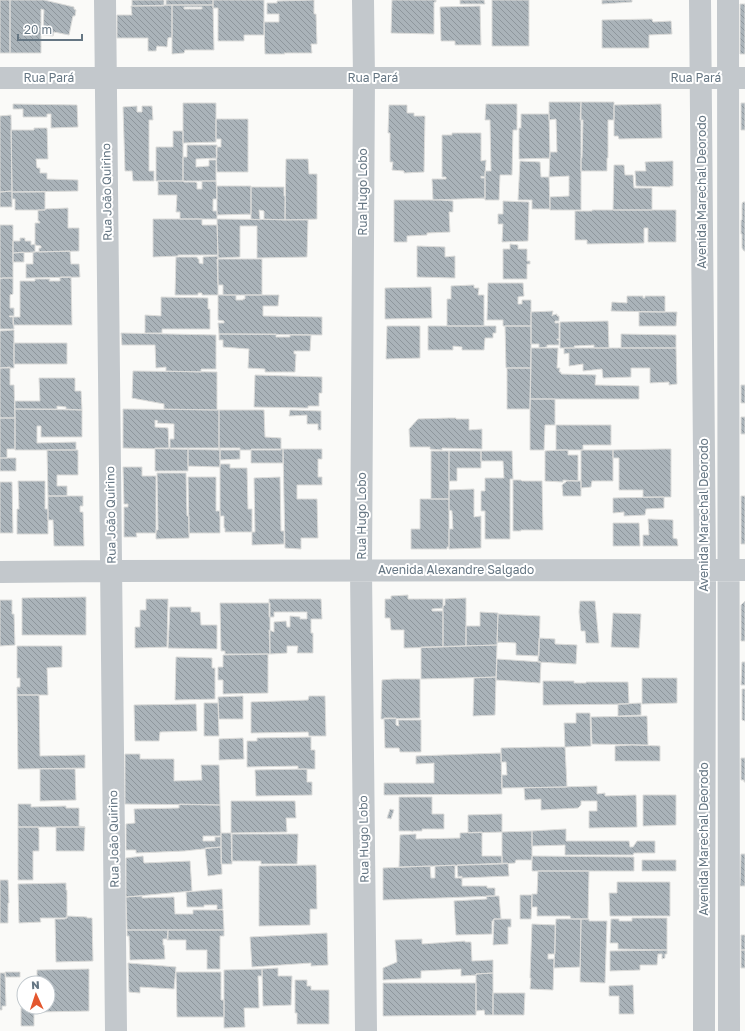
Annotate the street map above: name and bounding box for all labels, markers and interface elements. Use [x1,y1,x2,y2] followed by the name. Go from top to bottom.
[18,16,82,42] scale bar
[24,22,52,37] text: 20 m
[24,70,74,85] street label: Rua Pará
[348,70,398,85] street label: Rua Pará
[671,70,721,85] street label: Rua Pará
[694,115,709,269] street label: Avenida Marechal Deorodo
[98,143,115,241] street label: Rua João Quirino
[355,148,370,236] street label: Rua Hugo Lobo
[696,438,711,592] street label: Avenida Marechal Deorodo
[102,466,119,564] street label: Rua João Quirino
[354,472,369,560] street label: Rua Hugo Lobo
[378,562,534,577] street label: Avenida Alexandre Salgado
[696,762,711,916] street label: Avenida Marechal Deorodo
[105,790,122,888] street label: Rua João Quirino
[355,795,372,883] street label: Rua Hugo Lobo
[16,975,56,1015] north arrow
[31,978,40,991] text: N

